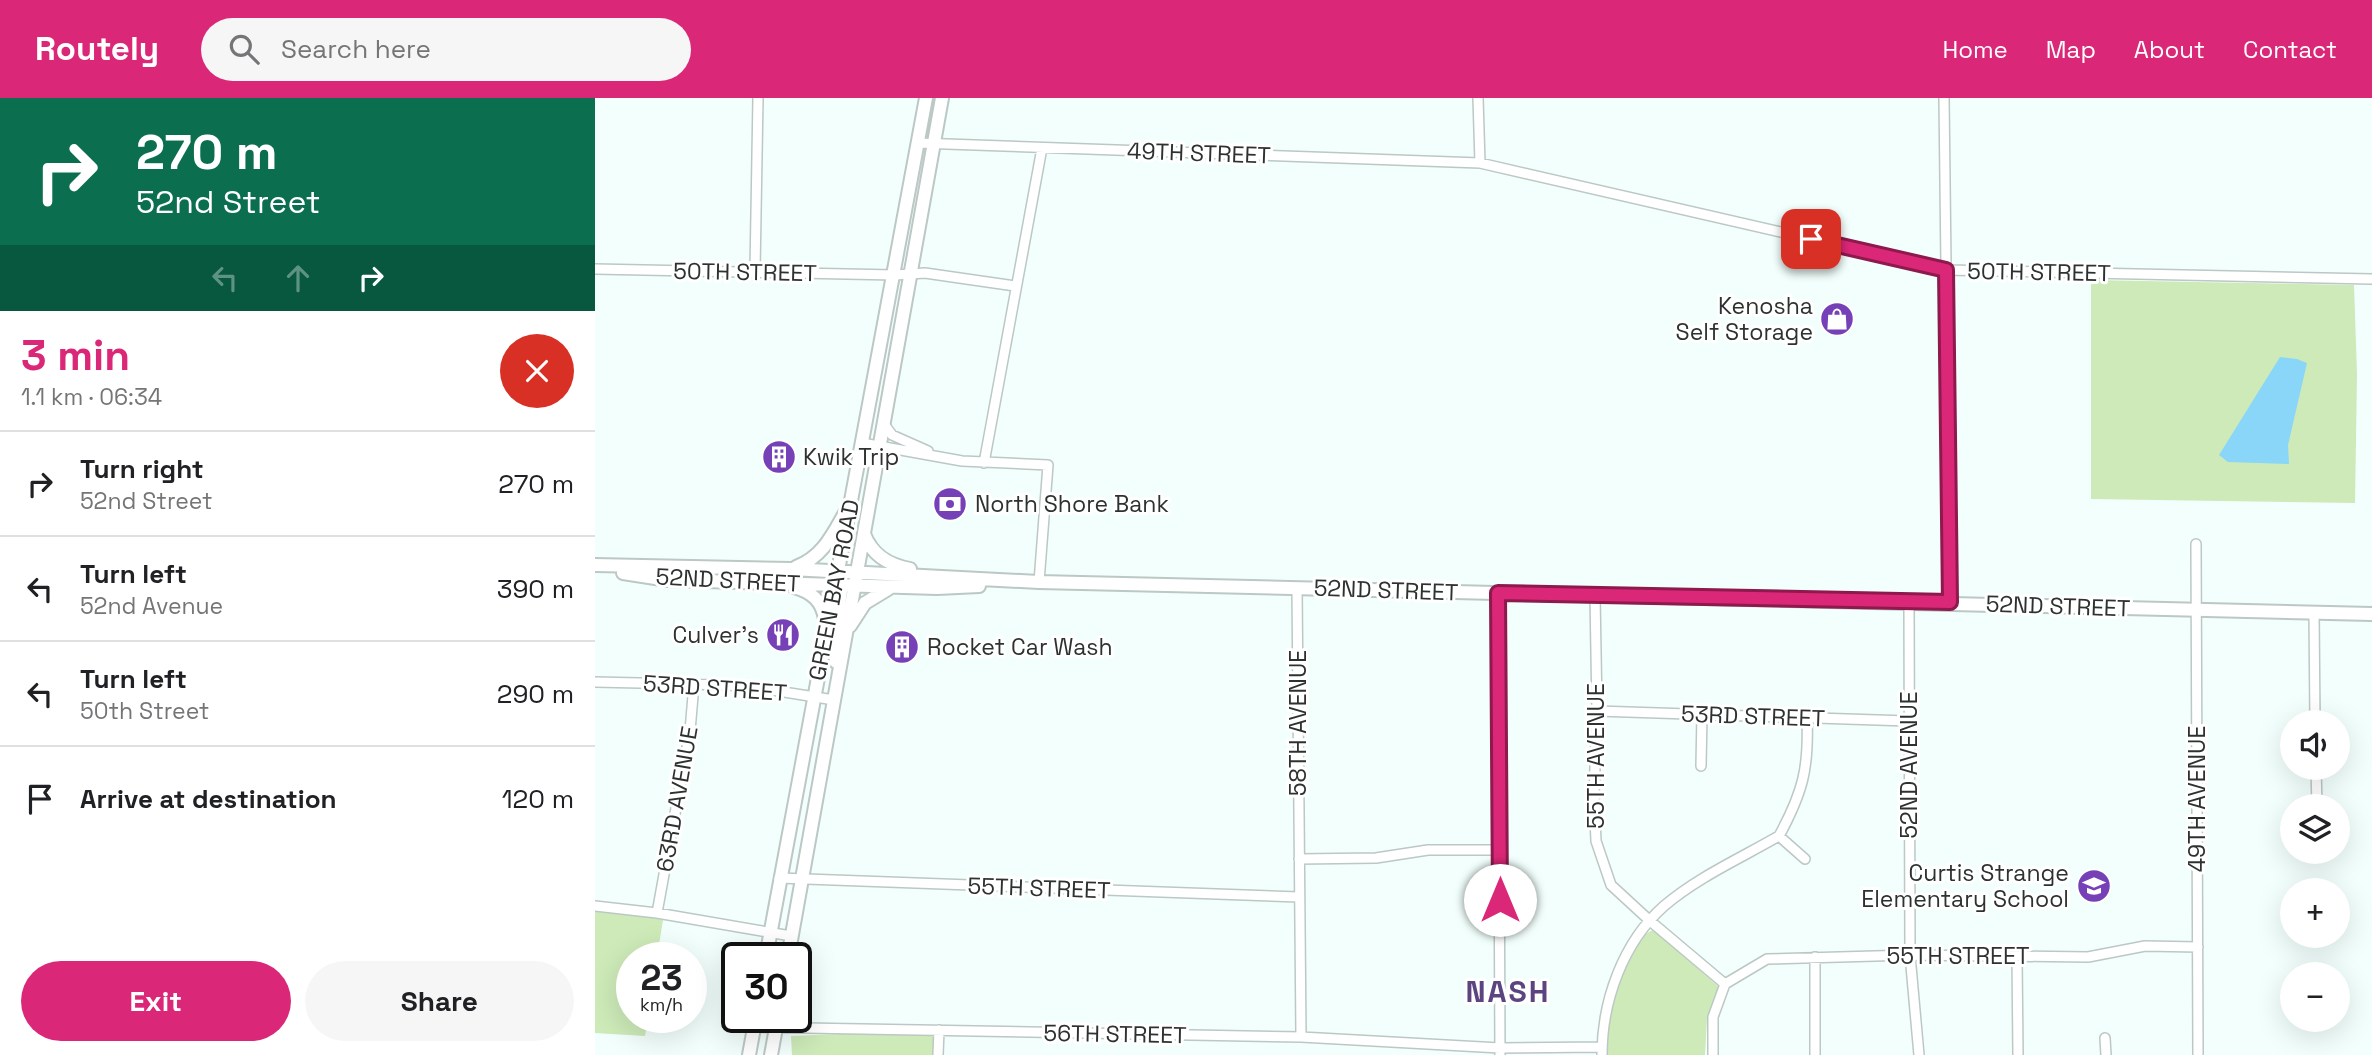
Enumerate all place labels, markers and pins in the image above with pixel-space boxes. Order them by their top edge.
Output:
pin [1781,209,1841,269]
place label: Kenosha Self Storage [1676,291,1813,347]
shop icon: Kenosha Self Storage [1818,300,1856,338]
building icon: Kwik Trip [760,438,798,476]
place label: Kwik Trip [803,442,899,472]
bank icon: North Shore Bank [931,485,969,523]
place label: North Shore Bank [975,489,1169,519]
restaurant icon: Culver's [764,616,802,654]
place label: Culver's [672,620,759,650]
building icon: Rocket Car Wash [883,628,921,666]
place label: Rocket Car Wash [927,632,1113,662]
place label: Curtis Strange Elementary School [1861,858,2069,914]
school or university icon: Curtis Strange Elementary School [2075,867,2113,905]

